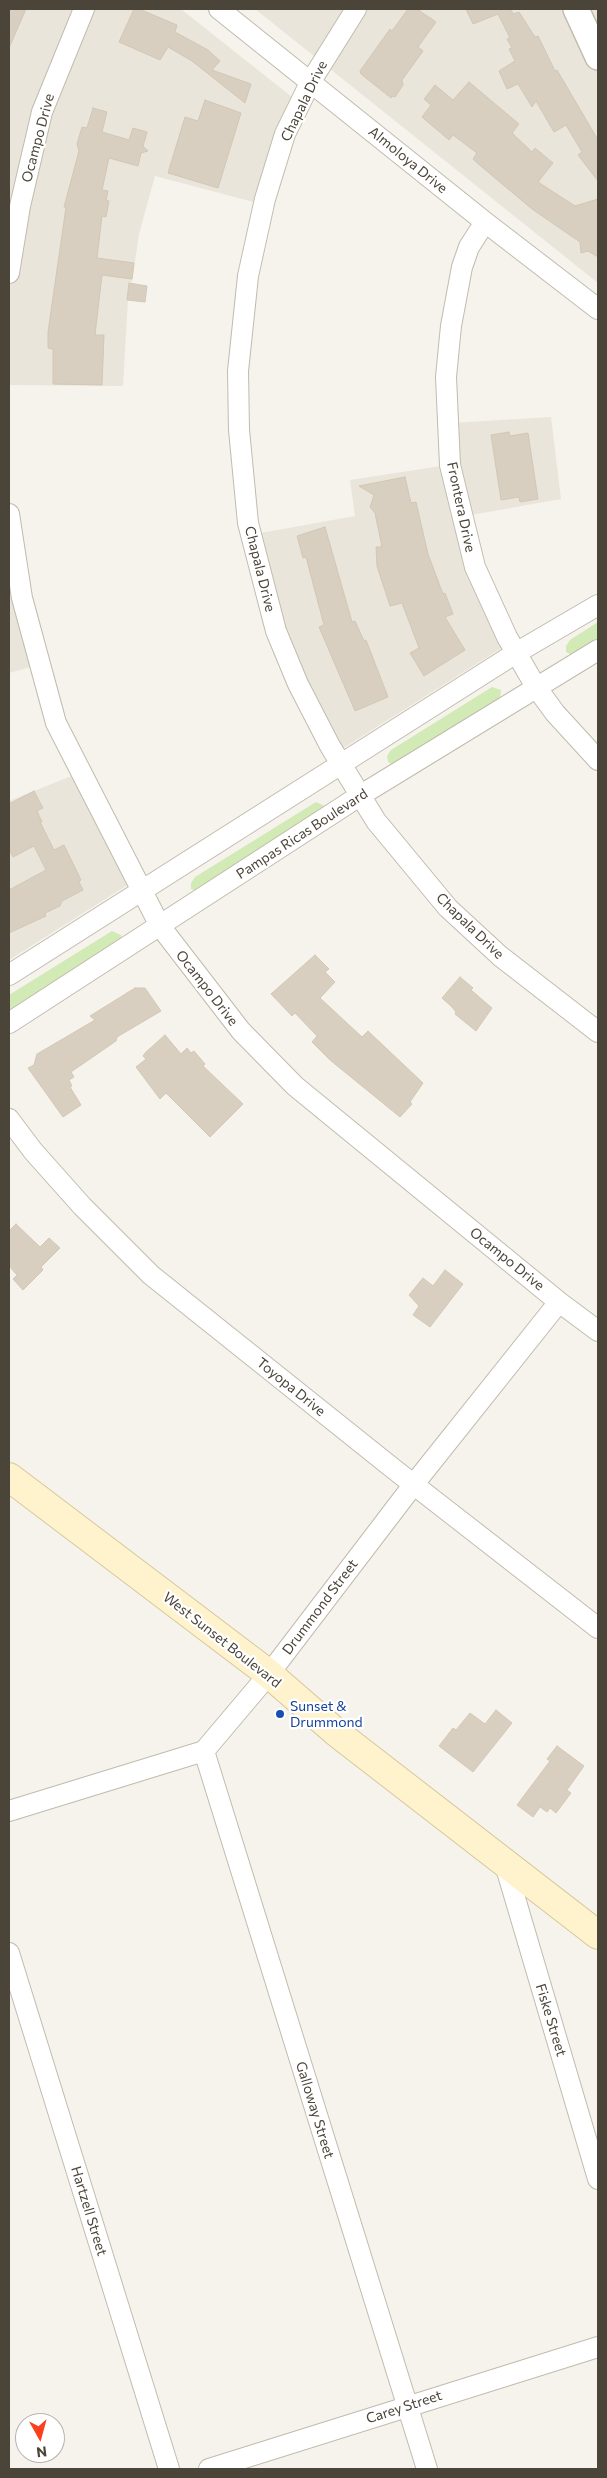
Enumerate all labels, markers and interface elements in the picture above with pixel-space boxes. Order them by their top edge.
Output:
street label: Chapala Drive [277,58,331,144]
street label: Ocampo Drive [18,92,58,184]
street label: Almoloya Drive [365,123,451,197]
street label: Frontera Drive [443,460,479,554]
street label: Chapala Drive [241,524,279,614]
street label: Pampas Ricas Boulevard [233,785,371,883]
street label: Chapala Drive [433,889,507,963]
street label: Ocampo Drive [172,947,242,1029]
street label: Ocampo Drive [466,1224,548,1294]
street label: Toyopa Drive [253,1354,329,1420]
street label: Drummond Street [279,1556,361,1658]
street label: West Sunset Boulevard [160,1589,284,1691]
place label: Sunset & Drummond [290,1698,363,1730]
marker: Sunset & Drummond [274,1708,286,1720]
street label: Fiske Street [532,1982,570,2058]
street label: Galloway Street [292,2059,338,2161]
street label: Hartzell Street [67,2164,111,2258]
street label: Carey Street [364,2387,444,2427]
north arrow [15,2413,65,2463]
text: N [36,2443,48,2461]

